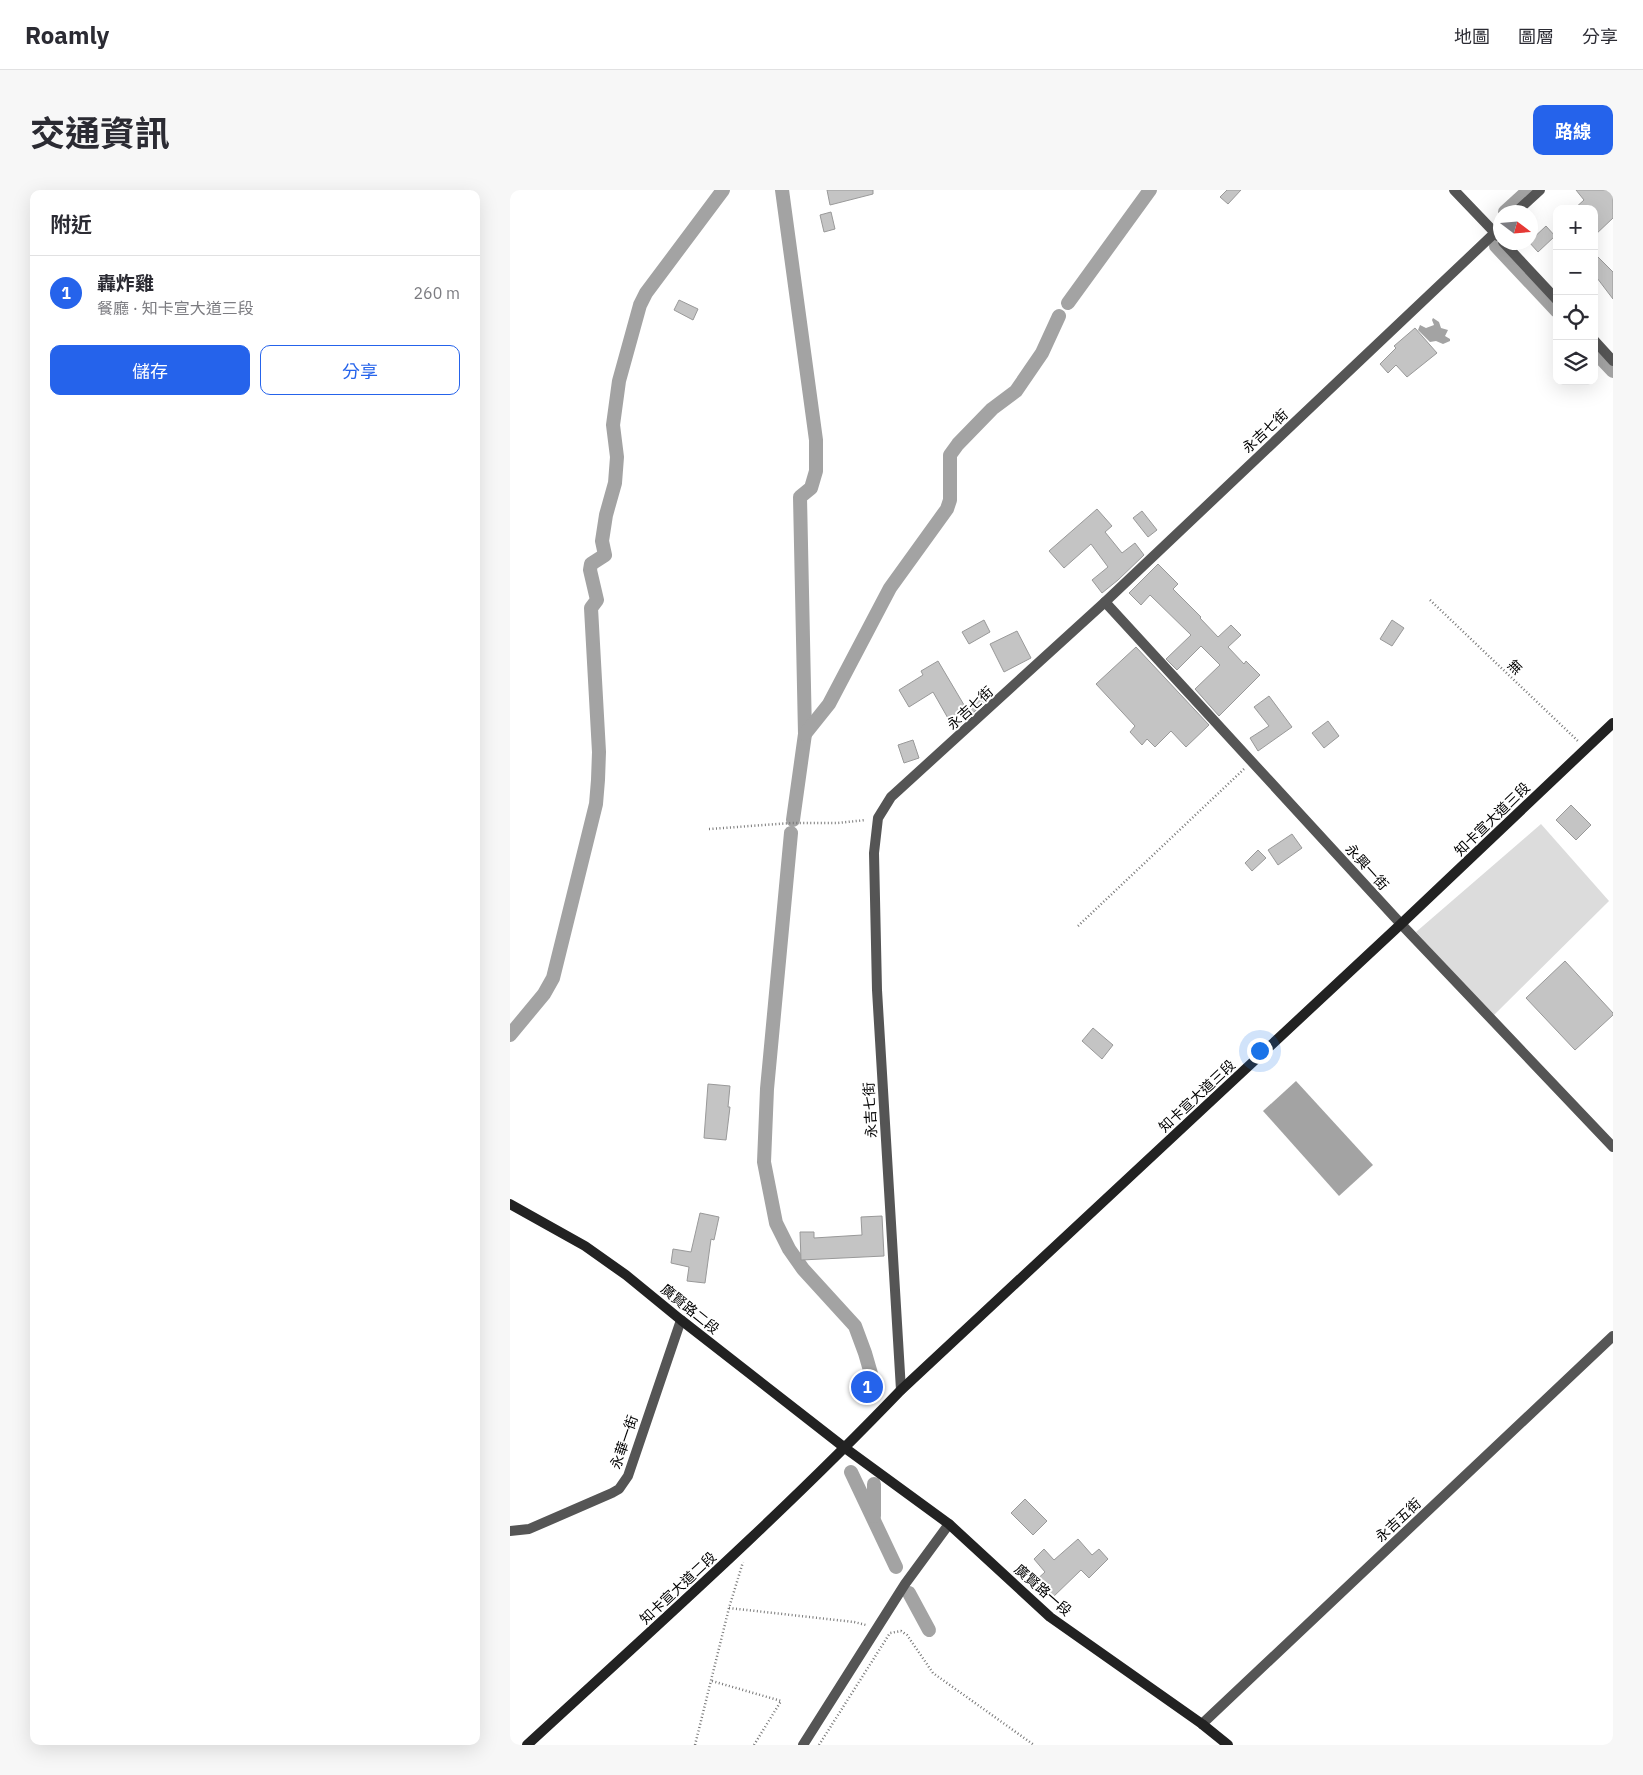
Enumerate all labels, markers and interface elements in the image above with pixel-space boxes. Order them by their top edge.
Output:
text: Roamly [25,19,109,51]
text: 地圖 [1454,25,1490,48]
text: 圖層 [1518,25,1554,48]
text: 分享 [1582,25,1618,48]
button: 路線 [1533,105,1613,155]
text: 交通資訊 [30,110,170,156]
north arrow [1493,205,1538,250]
map controls [1553,205,1598,385]
button: + [1553,205,1598,250]
text: 附近 [50,210,92,238]
button: − [1553,250,1598,295]
text: 轟炸雞 [97,271,154,295]
text: 1 [61,283,71,303]
text: 260 m [413,283,460,303]
button: locate [1553,295,1598,340]
text: 餐廳 · 知卡宣大道三段 [97,298,254,318]
button: layers [1553,340,1598,385]
button: 儲存 [50,345,250,395]
button: 分享 [260,345,460,395]
street label: 永吉七街 [1238,405,1292,457]
street label: 無 [1504,656,1526,678]
street label: 永吉七街 [943,683,997,733]
street label: 知卡宣大道三段 [1451,778,1533,860]
street label: 永興一街 [1342,840,1392,894]
your location [1247,1038,1273,1064]
street label: 知卡宣大道三段 [1155,1056,1239,1136]
street label: 永吉七街 [860,1082,880,1138]
street label: 廣賢路二段 [657,1280,723,1338]
pin: 1 [851,1368,883,1406]
street label: 永華一街 [606,1413,642,1471]
street label: 永吉五街 [1371,1494,1425,1546]
street label: 知卡宣大道二段 [636,1548,720,1628]
street label: 廣賢路一段 [1011,1560,1075,1620]

